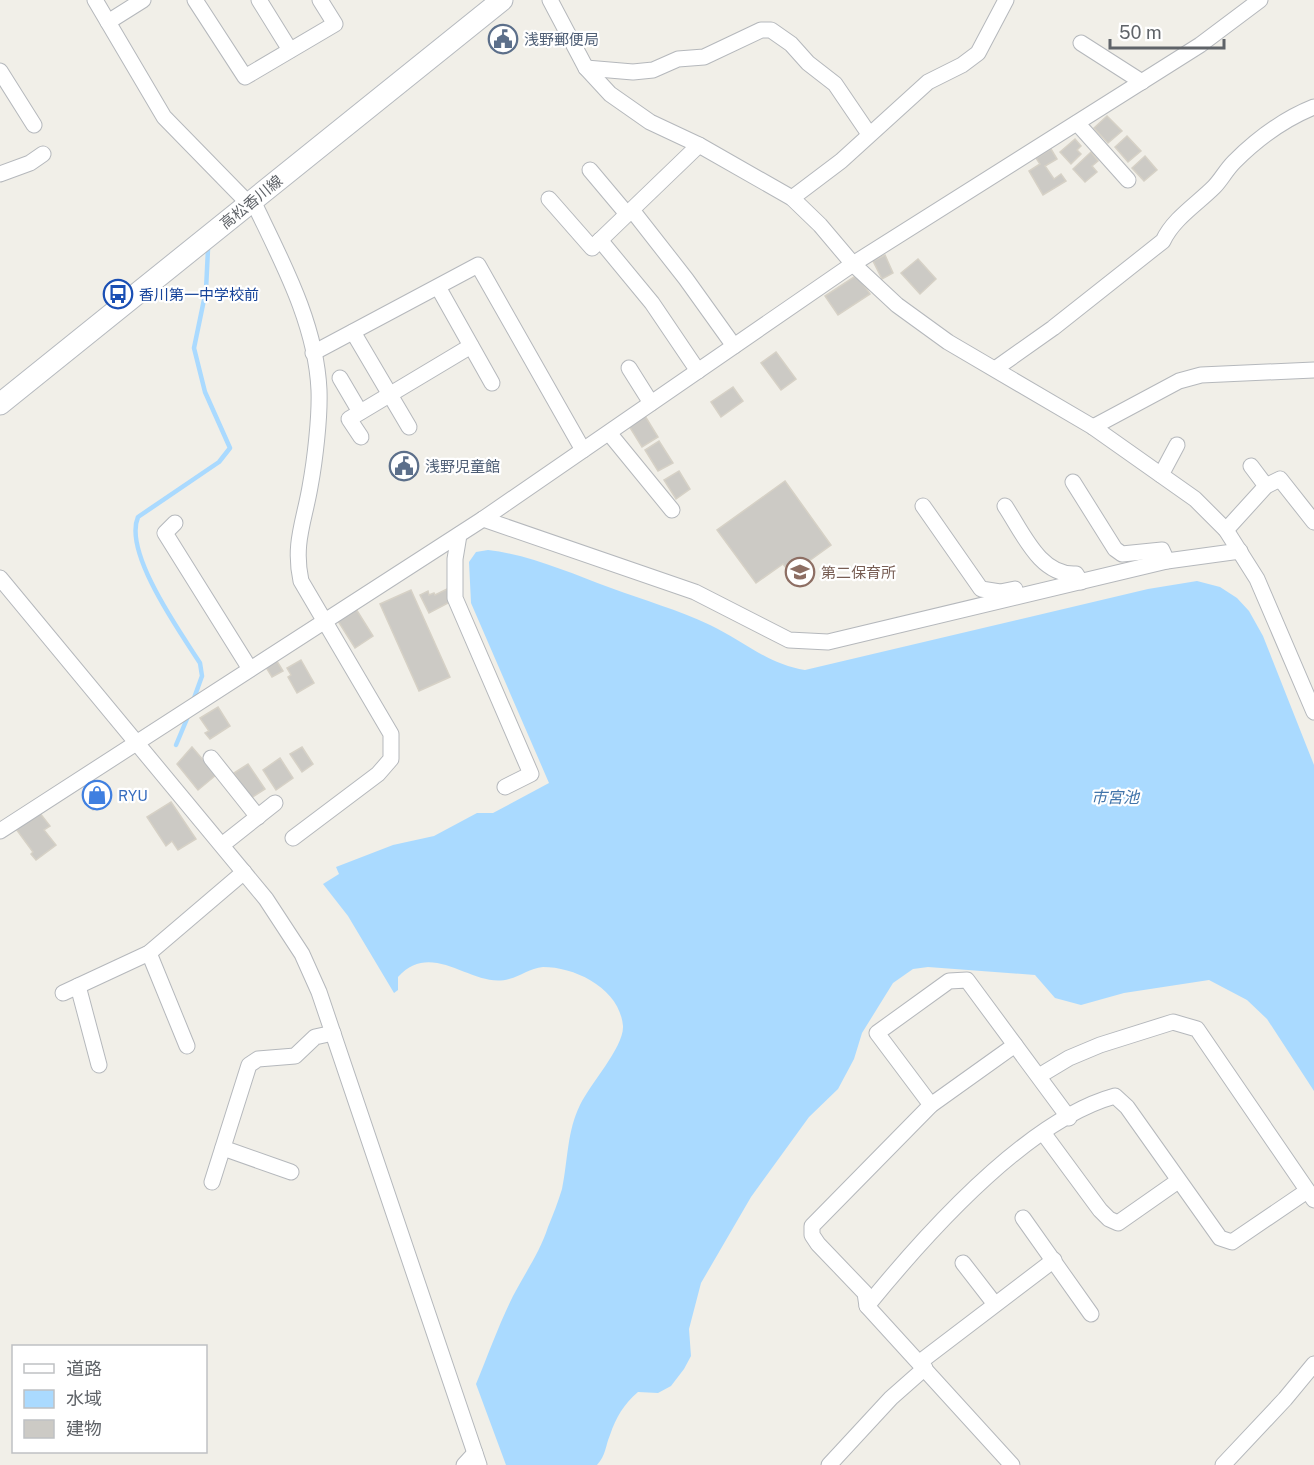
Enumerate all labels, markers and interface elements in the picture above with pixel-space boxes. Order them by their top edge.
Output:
scale bar [1110,12,1224,50]
text: 50 m [1119,22,1162,43]
public building icon: 浅野郵便局 [487,23,519,55]
place label: 浅野郵便局 [524,31,599,48]
street label: 高松香川線 [217,172,285,232]
bus stop icon: 香川第一中学校前 [102,278,134,310]
place label: 香川第一中学校前 [139,286,259,303]
public building icon: 浅野児童館 [388,450,420,482]
place label: 浅野児童館 [425,458,500,475]
school or university icon: 第二保育所 [784,556,816,588]
place label: 第二保育所 [821,564,896,581]
shop icon: RYU [81,779,113,811]
place label: RYU [118,787,148,804]
water label: 市宮池 [1091,788,1141,807]
legend [12,1345,207,1453]
text: 道路 [66,1358,102,1379]
text: 水域 [66,1388,102,1409]
text: 建物 [66,1418,102,1439]

